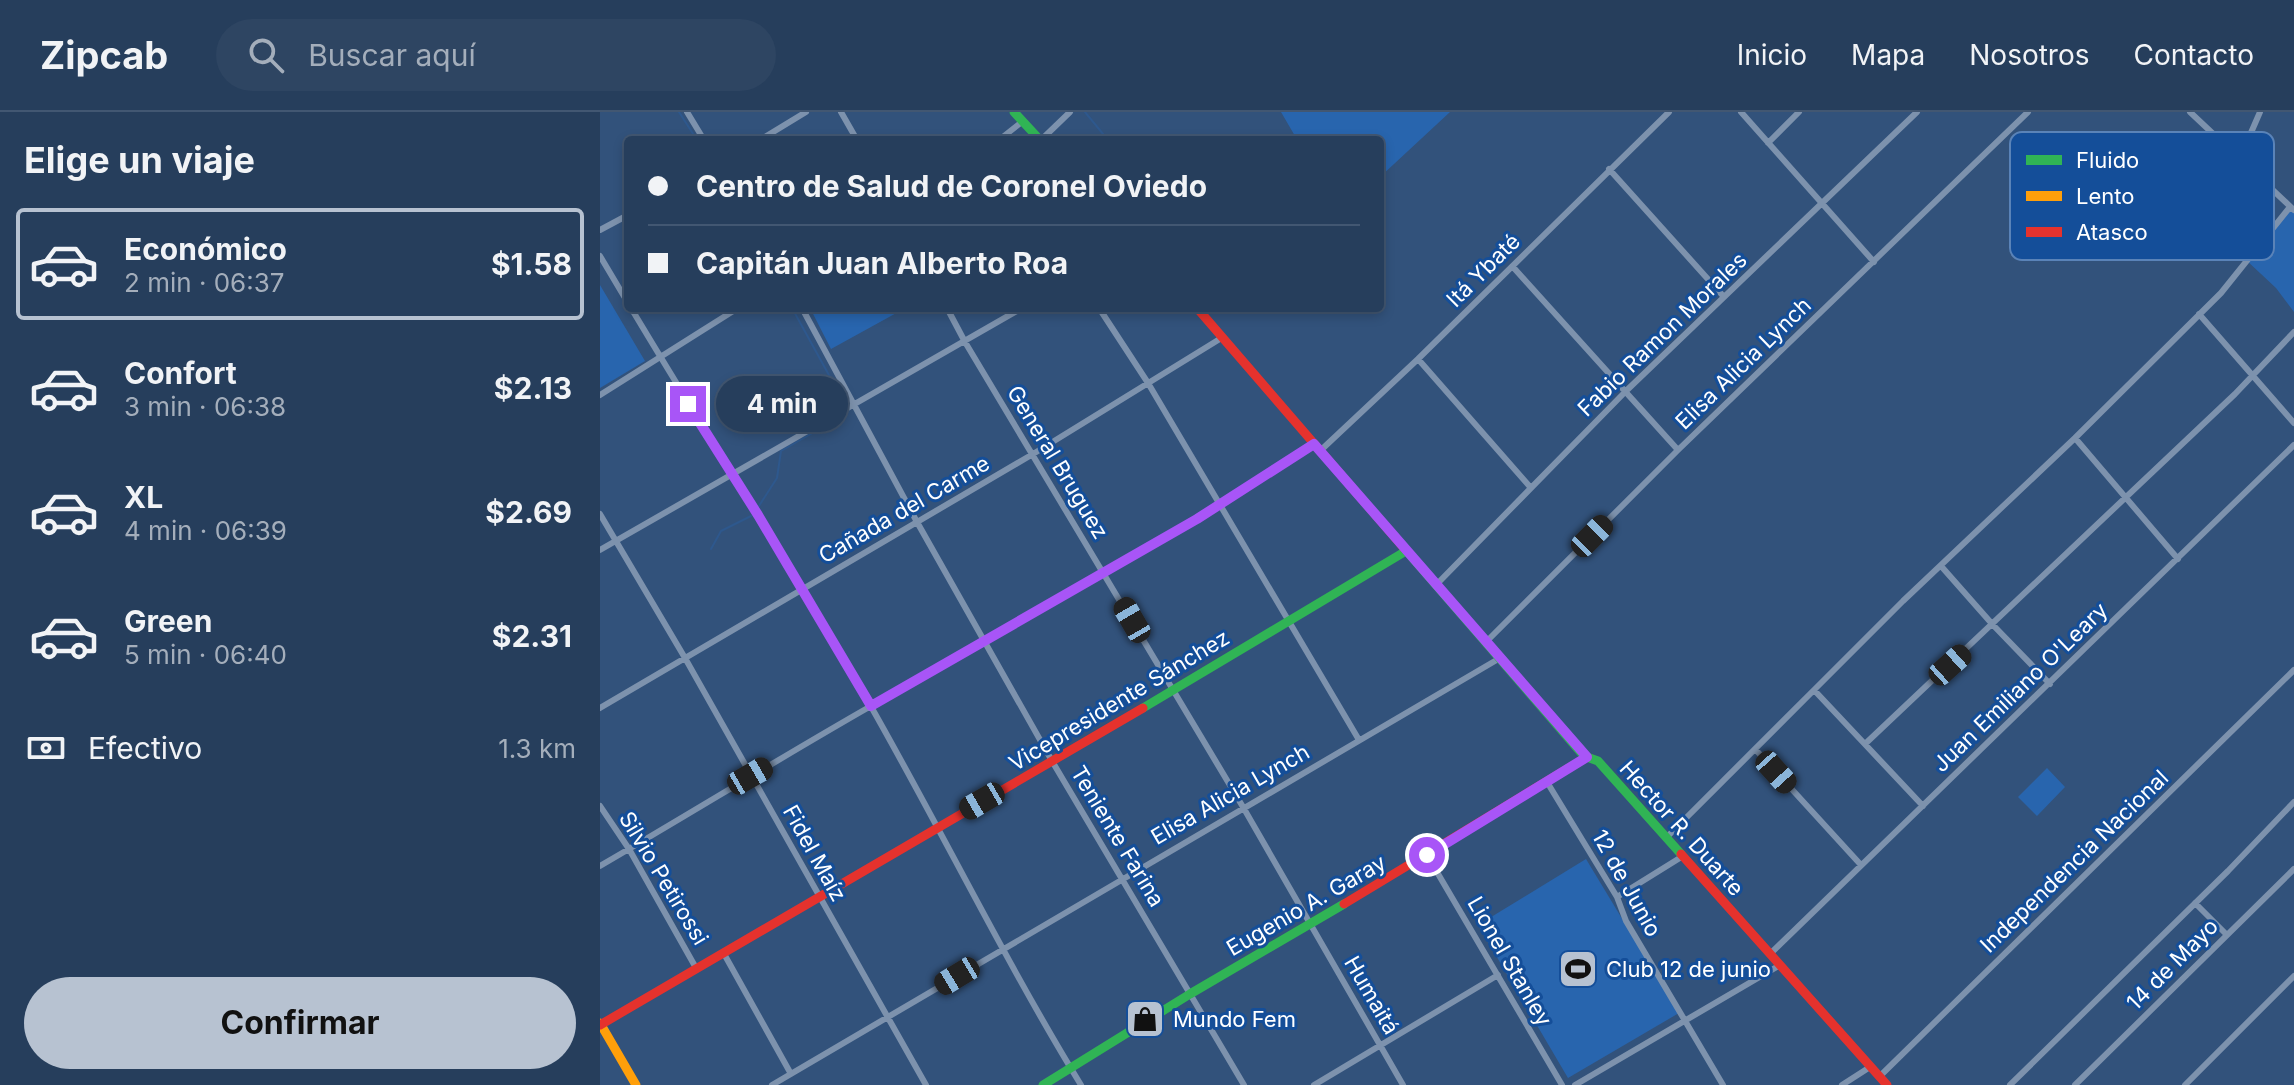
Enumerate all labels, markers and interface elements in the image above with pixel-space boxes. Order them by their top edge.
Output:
search box [216,19,776,91]
text: Zipcab [40,32,168,78]
icon: search [244,33,288,77]
text: Buscar aquí [308,37,476,73]
text: Inicio [1737,38,1807,72]
text: Mapa [1851,38,1925,72]
text: Nosotros [1969,38,2090,72]
text: Contacto [2134,38,2254,72]
legend [2010,132,2274,260]
text: Elige un viaje [24,138,255,182]
text: Fluido [2076,147,2139,173]
text: Centro de Salud de Coronel Oviedo [696,168,1207,204]
text: Lento [2076,183,2134,209]
text: Atasco [2076,219,2148,245]
icon: car [28,228,100,300]
street label: Itá Ybaté [1441,228,1525,312]
text: Económico [124,231,287,267]
text: Capitán Juan Alberto Roa [696,245,1068,281]
text: $1.58 [491,246,572,282]
street label: Fabio Ramon Morales [1572,247,1752,421]
text: 2 min · 06:37 [124,267,285,298]
street label: Elisa Alicia Lynch [1670,292,1816,434]
icon: car [28,352,100,424]
text: Confort [124,355,237,391]
text: $2.13 [494,370,572,406]
callout: 4 min [716,376,848,432]
street label: General Bruguez [1002,381,1114,543]
route end [670,386,706,422]
text: 4 min [747,388,817,419]
text: 3 min · 06:38 [124,391,286,422]
street label: Cañada del Carme [814,450,994,568]
icon: car [28,476,100,548]
text: XL [124,479,163,515]
text: $2.69 [485,494,572,530]
car [1567,511,1617,561]
text: 4 min · 06:39 [124,515,287,546]
car [1110,593,1154,647]
street label: Juan Emiliano O'Leary [1927,597,2113,777]
icon: car [28,600,100,672]
text: Green [124,603,212,639]
text: $2.31 [492,618,572,654]
street label: Vicepresidente Sánchez [1004,624,1234,776]
text: 5 min · 06:40 [124,639,287,670]
car [1924,640,1976,690]
icon: cash [24,726,68,770]
text: Efectivo [88,730,202,766]
text: 1.3 km [498,733,576,764]
street label: Elisa Alicia Lynch [1146,738,1314,850]
car [1751,746,1801,798]
car [723,754,777,798]
street label: Hector R. Duarte [1615,755,1749,901]
street label: Teniente Farina [1066,761,1170,911]
street label: Independencia Nacional [1975,764,2173,958]
car [955,779,1009,823]
street label: Fidel Maíz [778,800,852,906]
street label: Silvio Petirossi [614,807,714,949]
street label: 12 de Junio [1587,825,1667,941]
route start [1409,837,1445,873]
street label: Eugenio A. Garay [1222,849,1390,961]
street label: Lionel Stanley [1462,892,1558,1030]
street label: 14 de Mayo [2121,913,2223,1015]
sports icon: Club 12 de junio [1557,948,1599,990]
street label: Humaitá [1339,951,1405,1039]
car [930,953,984,999]
place label: Club 12 de junio [1606,956,1771,982]
button: Confirmar [24,977,576,1069]
shop icon: Mundo Fem [1124,998,1166,1040]
place label: Mundo Fem [1173,1006,1296,1032]

